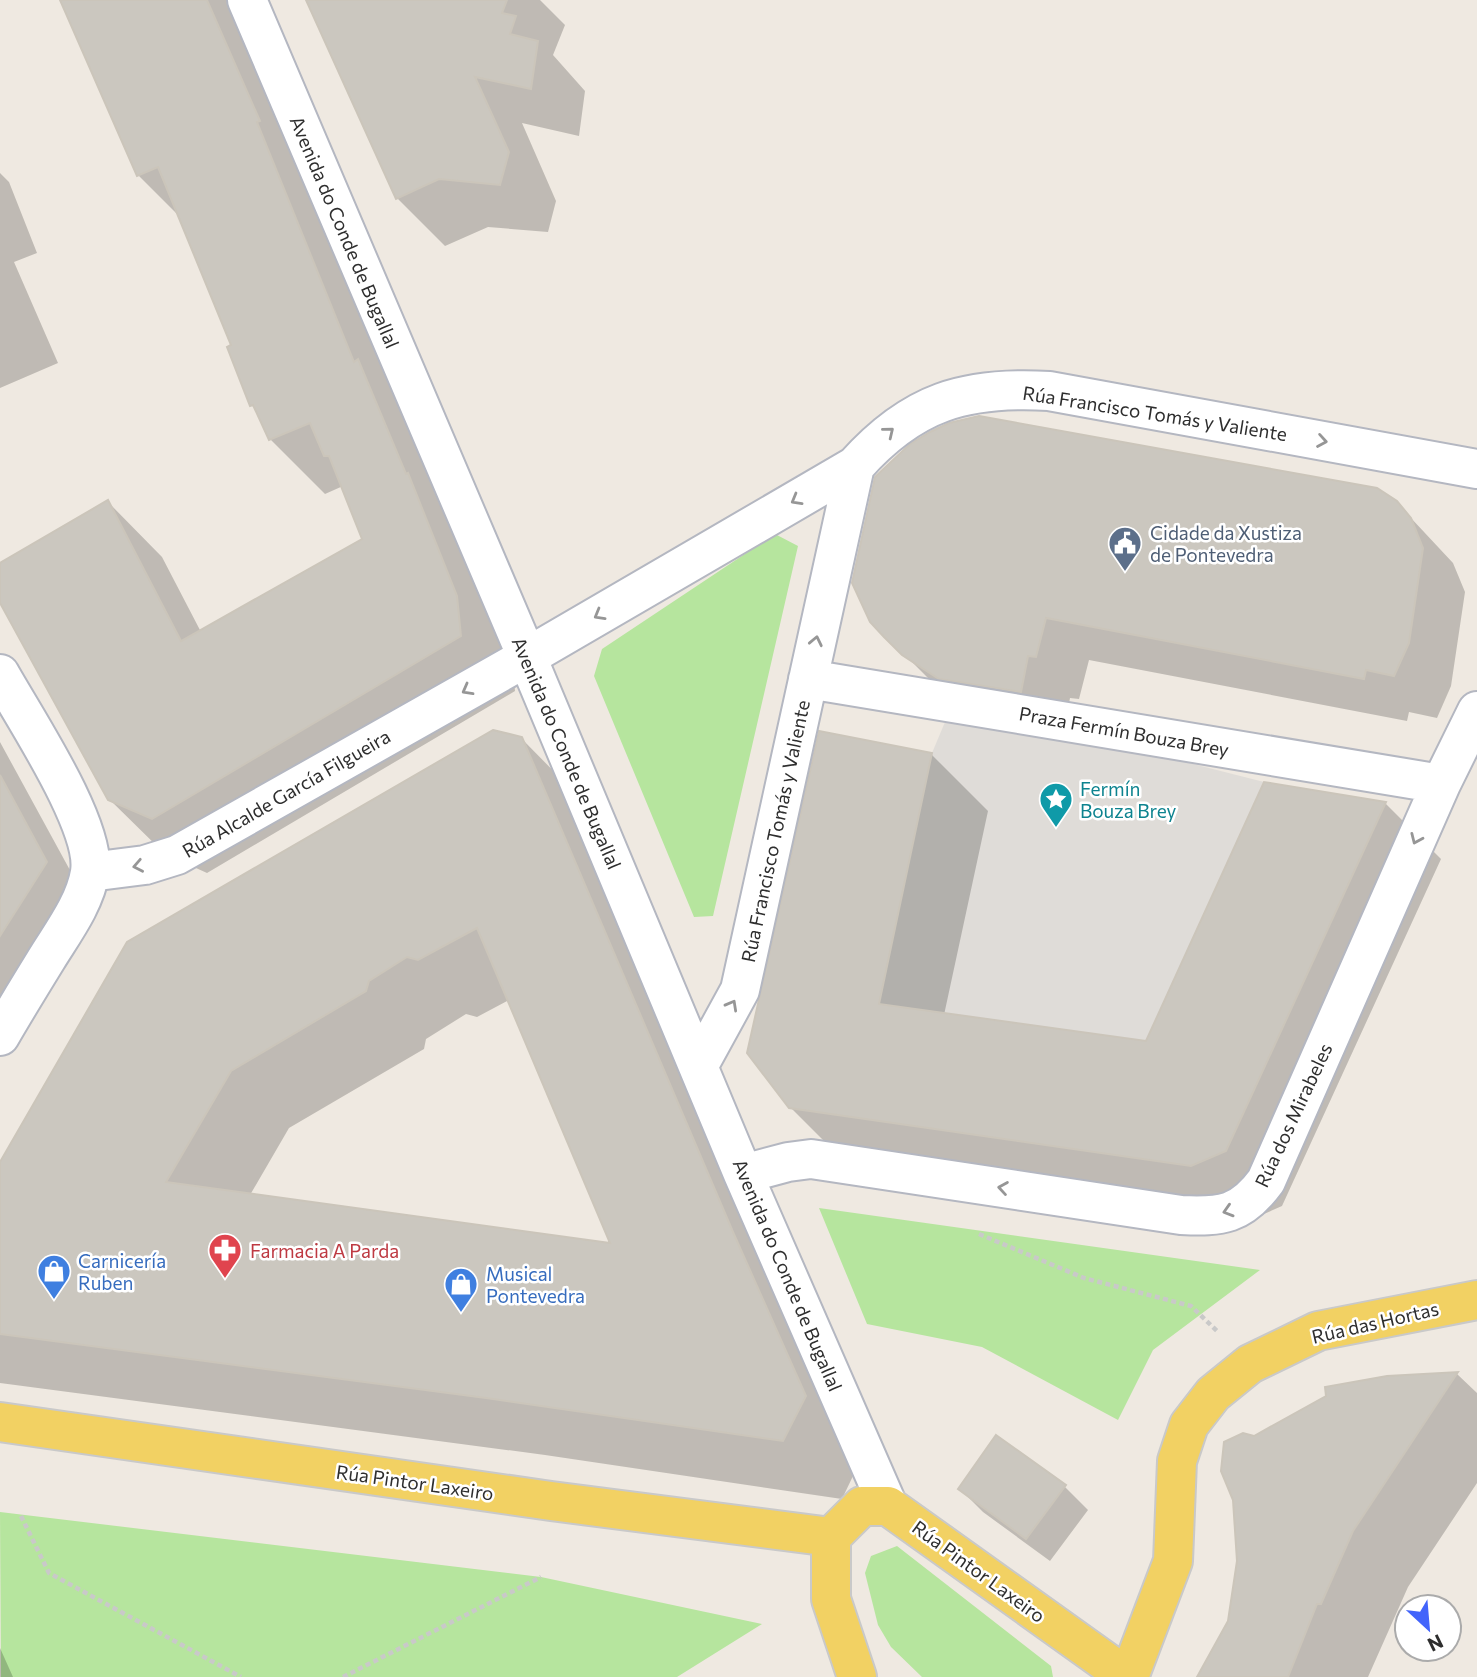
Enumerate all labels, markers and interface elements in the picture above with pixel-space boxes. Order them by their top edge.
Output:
street label: Avenida do Conde de Bugallal [286,112,404,352]
street label: Rúa Francisco Tomás y Valiente [1021,381,1289,445]
one-way arrow [881,428,894,441]
one-way arrow [1316,433,1328,448]
one-way arrow [790,492,803,505]
place label: Cidade da Xustiza de Pontevedra [1150,521,1302,566]
public building icon: Cidade da Xustiza de Pontevedra [1106,524,1144,573]
one-way arrow [594,607,607,620]
street label: Avenida do Conde de Bugallal [508,633,626,873]
one-way arrow [808,635,822,647]
one-way arrow [462,682,475,695]
street label: Rúa Francisco Tomás y Valiente [736,698,814,964]
street label: Praza Fermín Bouza Brey [1017,701,1231,761]
street label: Rúa Alcalde García Filgueira [178,724,394,862]
place label: Fermín Bouza Brey [1080,777,1177,822]
place icon: Fermín Bouza Brey [1037,780,1075,829]
one-way arrow [1410,832,1424,845]
one-way arrow [132,857,144,872]
one-way arrow [724,1000,737,1012]
street label: Rúa dos Mirabeles [1250,1039,1336,1191]
street label: Avenida do Conde de Bugallal [729,1155,847,1395]
one-way arrow [997,1181,1009,1196]
one-way arrow [1222,1203,1234,1217]
pharmacy icon: Farmacia A Parda [206,1231,244,1280]
place label: Farmacia A Parda [250,1239,399,1262]
place label: Carnicería Ruben [78,1249,166,1294]
shop icon: Carnicería Ruben [35,1252,73,1301]
place label: Musical Pontevedra [486,1262,585,1307]
shop icon: Musical Pontevedra [442,1265,480,1314]
street label: Rúa das Hortas [1309,1296,1441,1348]
street label: Rúa Pintor Laxeiro [335,1460,495,1504]
street label: Rúa Pintor Laxeiro [908,1515,1050,1627]
north arrow [1393,1593,1463,1663]
text: N [1424,1630,1447,1657]

